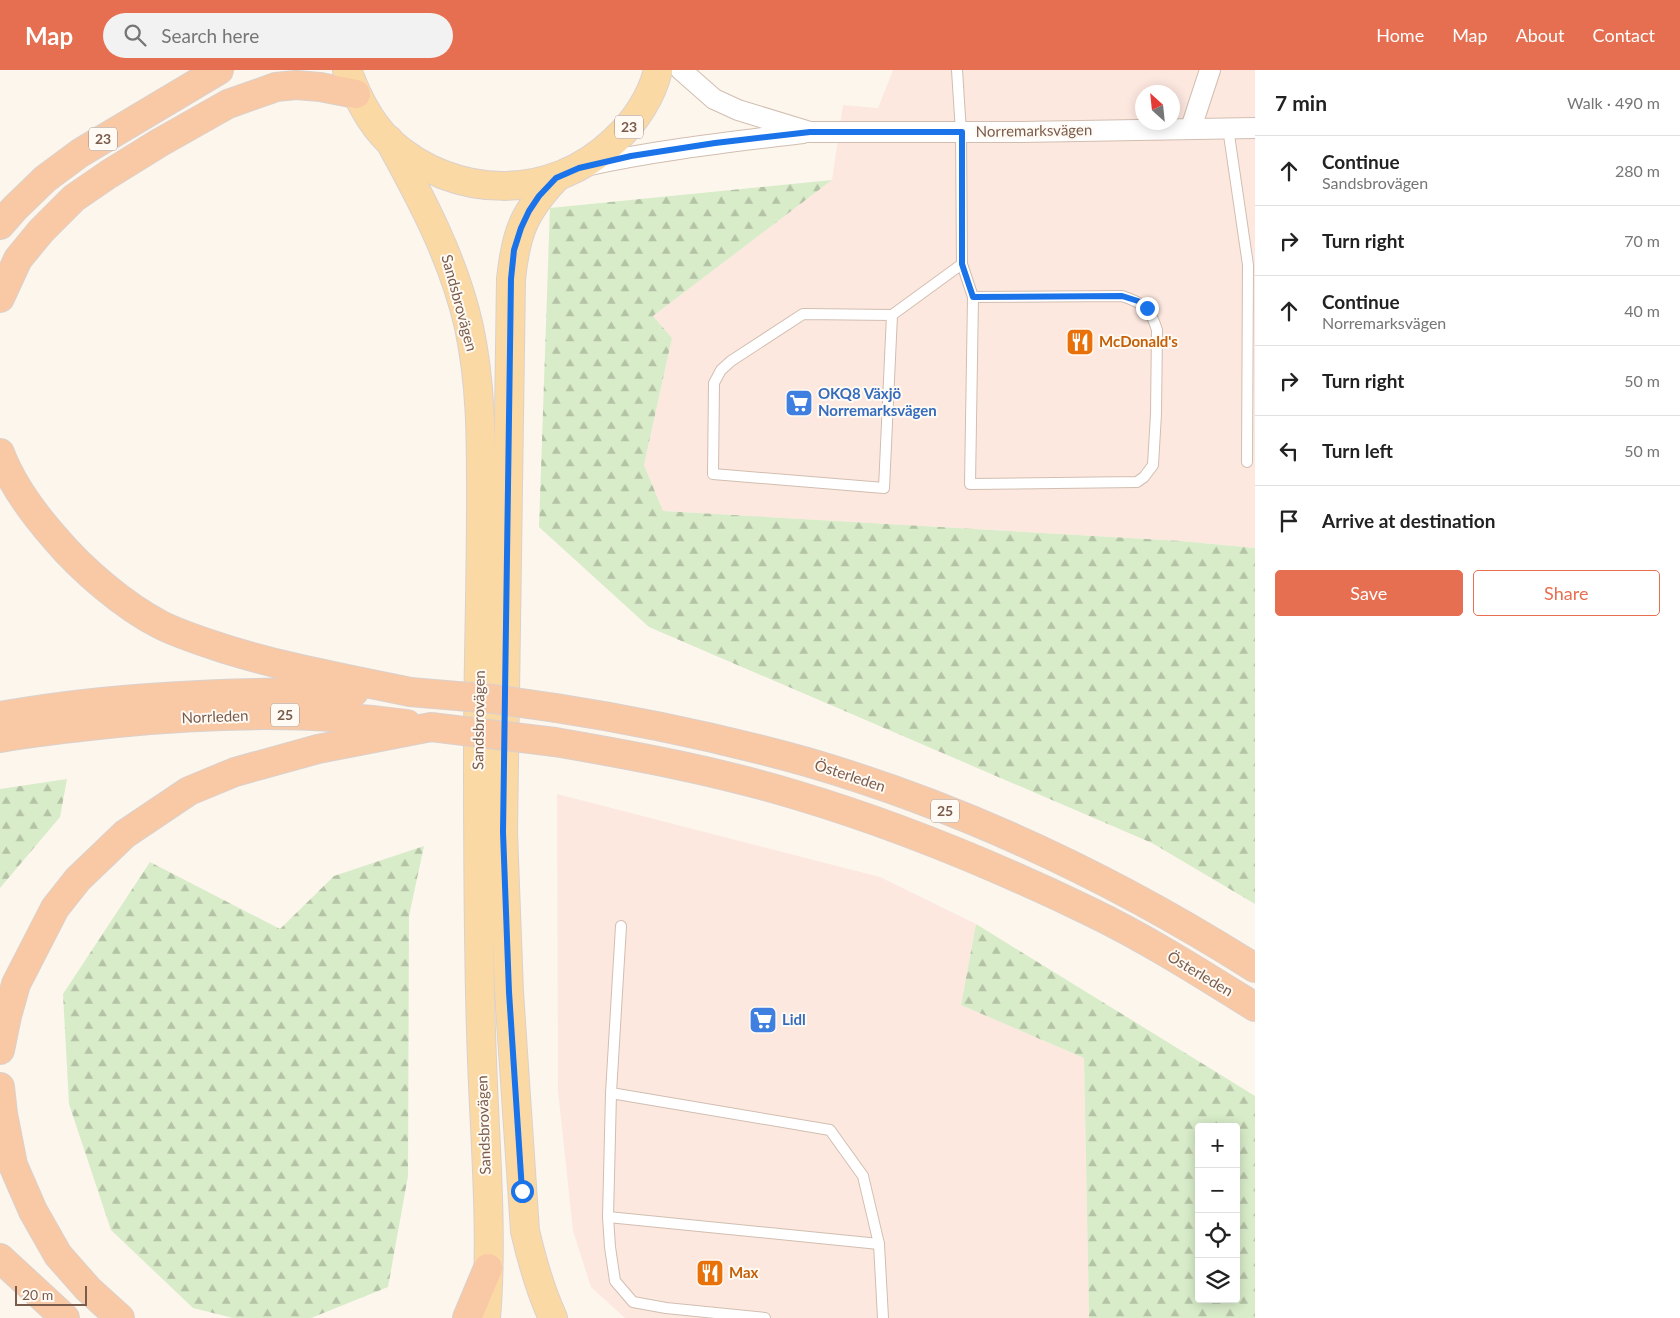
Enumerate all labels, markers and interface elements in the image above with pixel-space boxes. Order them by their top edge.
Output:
search box [103,13,453,58]
text: Map [25,21,73,50]
icon: search [121,21,149,49]
text: Search here [161,24,259,47]
text: Home [1376,24,1424,46]
text: Map [1452,24,1488,46]
text: About [1516,24,1565,46]
text: Contact [1593,24,1655,46]
north arrow [1135,85,1180,130]
text: 7 min [1275,90,1327,115]
text: Walk · 490 m [1567,93,1660,112]
road number: 23 [615,116,643,138]
street label: Norremarksvägen [976,120,1092,140]
road number: 23 [89,128,117,150]
text: Continue [1322,150,1400,173]
icon: ahead [1275,157,1303,185]
text: 280 m [1615,161,1660,180]
text: Sandsbrovägen [1322,173,1428,192]
icon: right [1275,227,1303,255]
text: Turn right [1322,229,1404,252]
text: 70 m [1624,231,1660,250]
street label: Sandsbrovägen [438,252,482,353]
text: Continue [1322,290,1400,313]
route end [1136,297,1159,320]
icon: ahead [1275,297,1303,325]
text: 40 m [1624,301,1660,320]
text: Norremarksvägen [1322,313,1446,332]
restaurant icon: McDonald's [1065,327,1095,357]
place label: McDonald's [1099,332,1178,350]
icon: right [1275,367,1303,395]
text: Turn right [1322,369,1404,392]
text: 50 m [1624,371,1660,390]
place label: OKQ8 Växjö Norremarksvägen [818,384,937,419]
supermarket icon: OKQ8 Växjö Norremarksvägen [784,388,814,418]
icon: left [1275,437,1303,465]
text: Turn left [1322,439,1393,462]
text: 50 m [1624,441,1660,460]
icon: arrive [1275,507,1303,535]
text: Arrive at destination [1322,509,1495,532]
button: Save [1275,570,1463,616]
button: Share [1473,570,1660,616]
street label: Sandsbrovägen [468,670,488,770]
road number: 25 [271,704,299,726]
street label: Norrleden [181,706,249,726]
street label: Österleden [813,755,888,795]
road number: 25 [931,799,959,822]
street label: Österleden [1164,947,1237,1000]
supermarket icon: Lidl [748,1005,778,1035]
place label: Lidl [782,1010,806,1028]
street label: Sandsbrovägen [472,1075,494,1175]
map controls [1195,1123,1240,1303]
button: + [1195,1123,1240,1168]
button: − [1195,1168,1240,1213]
route start [511,1180,534,1203]
button: locate [1195,1213,1240,1258]
restaurant icon: Max [695,1258,725,1288]
button: layers [1195,1258,1240,1303]
place label: Max [729,1263,759,1281]
scale bar [15,1283,88,1306]
text: 20 m [22,1286,53,1303]

